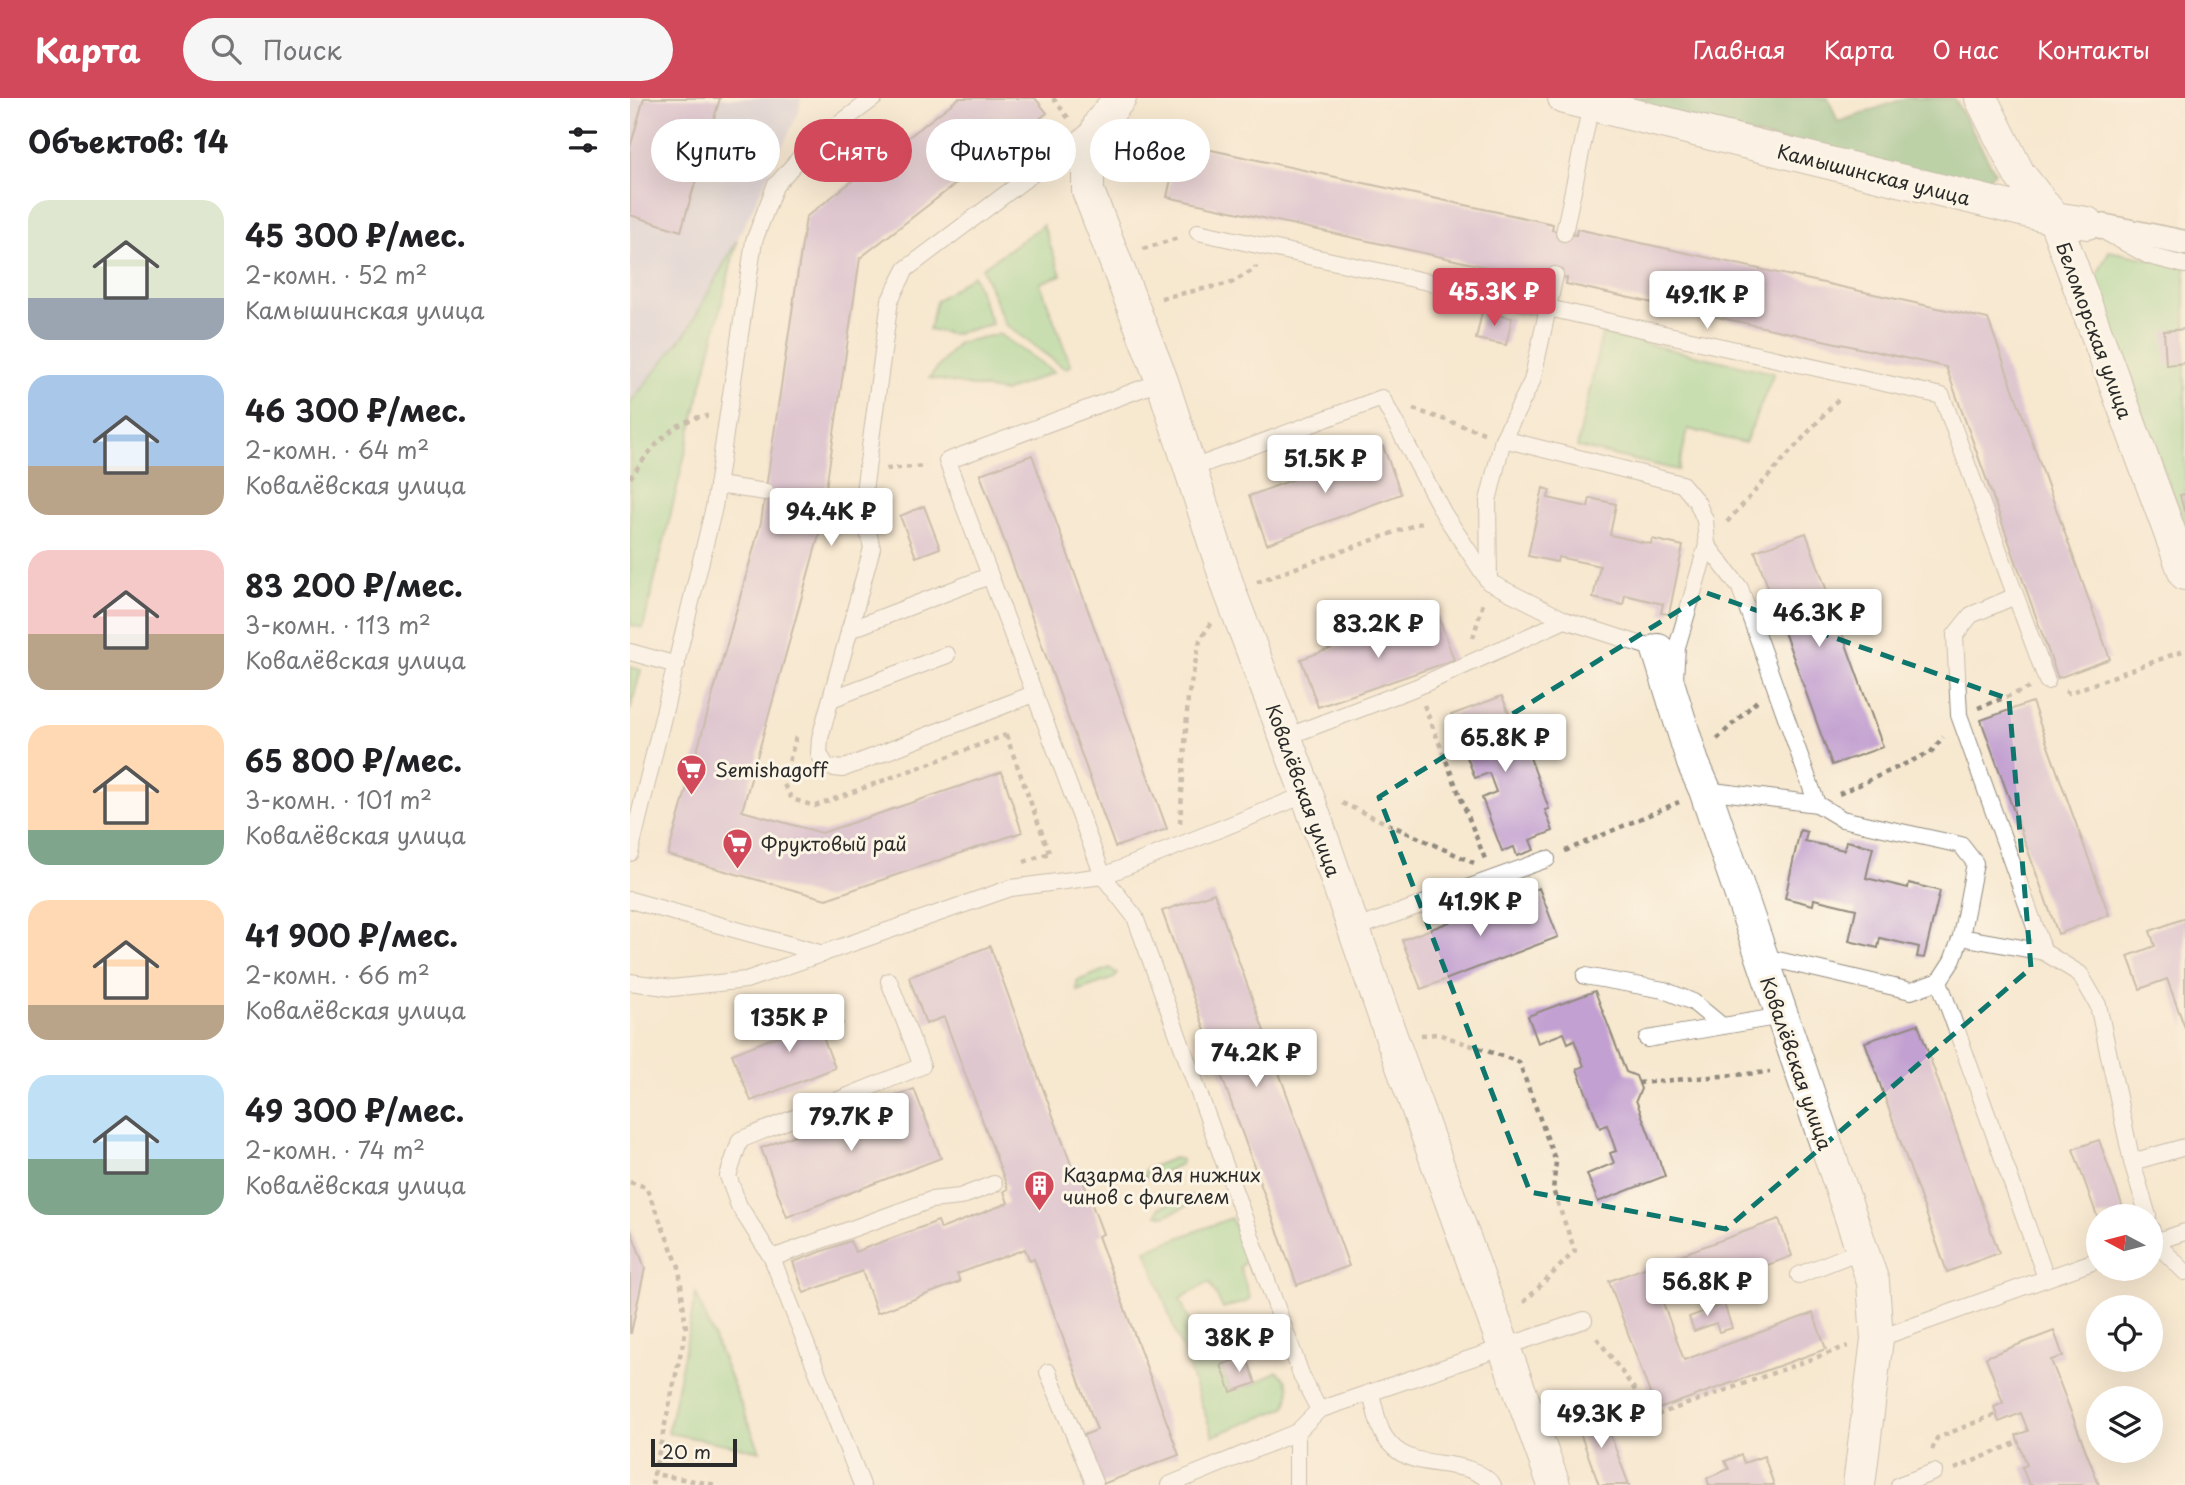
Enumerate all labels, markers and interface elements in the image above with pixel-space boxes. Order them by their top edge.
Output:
search box [183,18,673,81]
text: Карта [35,24,141,74]
icon: search [207,30,245,68]
text: Поиск [263,30,342,69]
text: Главная [1693,31,1786,67]
text: Карта [1824,31,1894,67]
text: О нас [1932,31,1999,67]
text: Контакты [2037,31,2150,67]
text: Объектов: 14 [28,118,228,163]
chip: Купить [651,119,780,182]
chip: Снять [794,119,912,182]
chip: Фильтры [926,119,1076,182]
chip: Новое [1090,119,1210,182]
icon: filters [564,121,602,159]
street label: Камышинская улица [1775,136,1973,212]
text: 45 300 ₽/мес. [245,212,465,257]
icon: home [84,228,168,312]
street label: Беломорская улица [2050,238,2140,422]
text: 2-комн. · 52 m² [245,257,427,292]
pin: 45.3K ₽ [1429,268,1559,328]
pin: 49.1K ₽ [1642,272,1772,331]
text: 45.3K ₽ [1449,273,1539,308]
text: 49.1K ₽ [1665,276,1749,311]
text: Камышинская улица [245,292,485,327]
text: 46 300 ₽/мес. [245,387,466,432]
icon: home [84,403,168,487]
text: 2-комн. · 64 m² [245,432,429,467]
pin: 51.5K ₽ [1260,436,1390,495]
text: 51.5K ₽ [1283,440,1367,475]
text: Ковалёвская улица [245,467,466,502]
pin: 94.4K ₽ [766,489,896,548]
text: 94.4K ₽ [786,493,876,528]
text: 83 200 ₽/мес. [245,562,463,607]
icon: home [84,578,168,662]
pin: 46.3K ₽ [1754,589,1884,649]
text: 46.3K ₽ [1773,594,1865,629]
pin: 83.2K ₽ [1313,601,1443,660]
text: 83.2K ₽ [1333,605,1423,640]
text: 3-комн. · 113 m² [245,607,431,642]
text: Ковалёвская улица [245,642,466,677]
street label: Ковалёвская улица [1260,700,1348,881]
pin: 65.8K ₽ [1440,714,1570,774]
text: 65.8K ₽ [1460,719,1550,754]
text: 65 800 ₽/мес. [245,737,462,782]
supermarket icon: Semishagoff [675,752,709,796]
icon: home [84,753,168,837]
place label: Semishagoff [715,755,829,783]
text: 3-комн. · 101 m² [245,782,432,817]
text: Ковалёвская улица [245,817,466,852]
supermarket icon: Фруктовый рай [721,826,755,870]
place label: Фруктовый рай [761,829,907,857]
pin: 41.9K ₽ [1415,878,1545,938]
text: 41.9K ₽ [1438,883,1522,918]
text: 41 900 ₽/мес. [245,912,458,957]
icon: home [84,928,168,1012]
text: 2-комн. · 66 m² [245,957,430,992]
street label: Ковалёвская улица [1754,972,1840,1154]
text: Ковалёвская улица [245,992,466,1027]
pin: 135K ₽ [732,995,846,1054]
text: 135K ₽ [750,999,828,1034]
pin: 74.2K ₽ [1191,1030,1321,1089]
text: 74.2K ₽ [1211,1034,1301,1069]
text: 49 300 ₽/мес. [245,1087,464,1132]
pin: 79.7K ₽ [786,1094,916,1153]
text: 79.7K ₽ [809,1098,893,1133]
icon: home [84,1103,168,1187]
text: 2-комн. · 74 m² [245,1132,425,1167]
place label: Казарма для нижних чинов с флигелем [1063,1160,1261,1210]
text: Ковалёвская улица [245,1167,466,1202]
building icon: Казарма для нижних чинов с флигелем [1023,1168,1057,1212]
north arrow [2086,1204,2163,1281]
map controls [2086,1204,2163,1463]
pin: 56.8K ₽ [1642,1258,1772,1318]
text: 56.8K ₽ [1662,1263,1752,1298]
button: locate [2086,1295,2163,1372]
pin: 38K ₽ [1190,1314,1288,1374]
text: 38K ₽ [1204,1319,1274,1354]
button: layers [2086,1386,2163,1463]
pin: 49.3K ₽ [1536,1390,1666,1450]
text: 49.3K ₽ [1557,1395,1645,1430]
scale bar [651,1436,737,1468]
text: 20 m [662,1437,711,1465]

